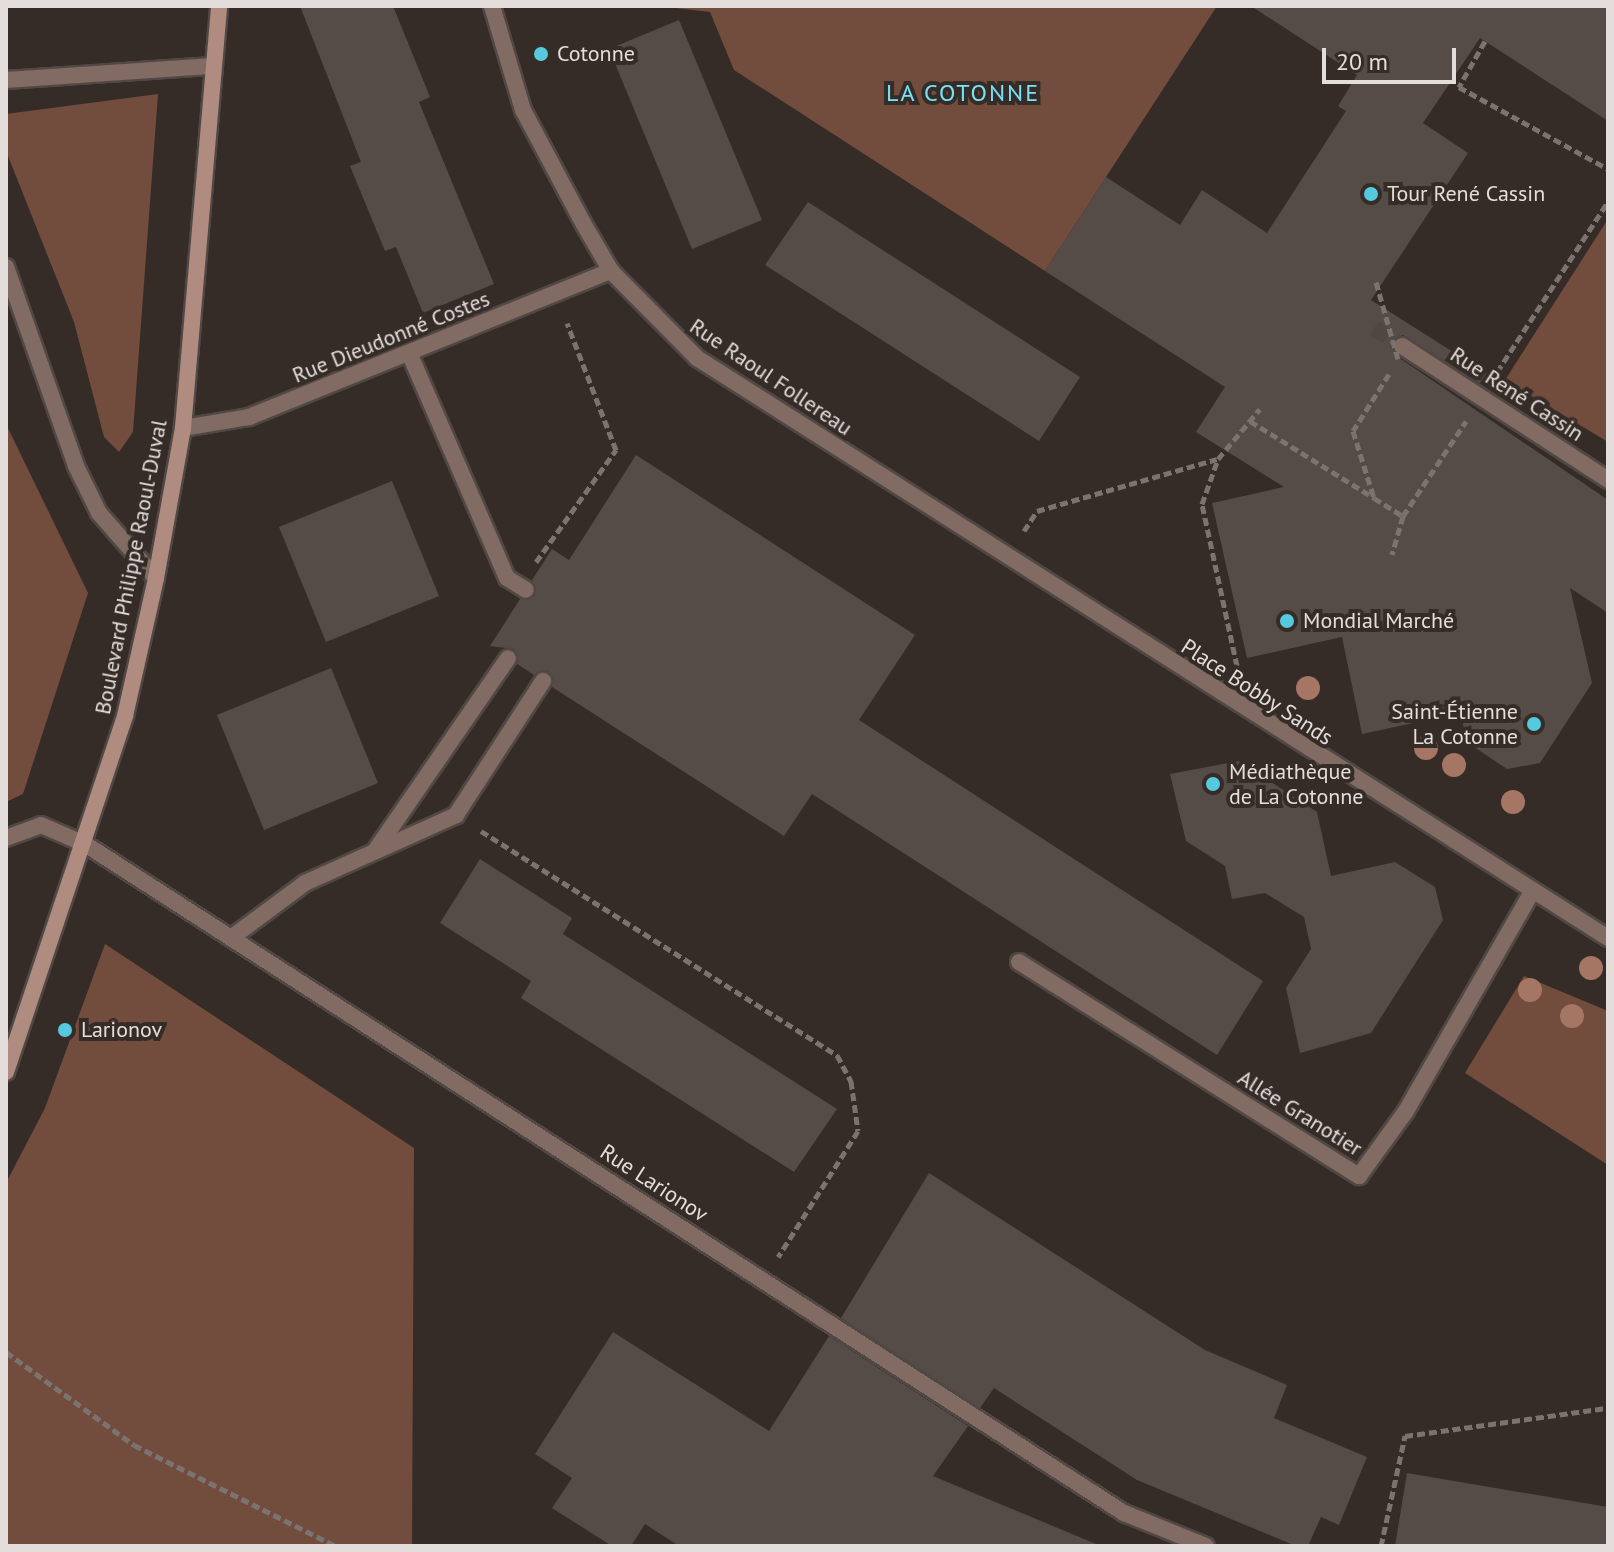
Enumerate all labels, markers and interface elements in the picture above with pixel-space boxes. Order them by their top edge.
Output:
scale bar [1326,32,1460,82]
place label: Cotonne [557,41,635,67]
marker: Cotonne [532,45,550,63]
text: 20 m [1336,46,1388,77]
district label: LA COTONNE [885,79,1041,107]
place label: Tour René Cassin [1387,181,1545,207]
marker: Tour René Cassin [1362,185,1380,203]
street label: Rue Dieudonné Costes [289,285,493,389]
street label: Rue Raoul Follereau [685,313,857,441]
street label: Rue René Cassin [1445,341,1589,447]
street label: Boulevard Philippe Raoul-Duval [89,417,173,717]
place label: Mondial Marché [1303,608,1454,634]
marker: Mondial Marché [1278,612,1296,630]
street label: Place Bobby Sands [1176,633,1338,751]
place label: Saint-Étienne La Cotonne [1391,698,1518,750]
marker: Saint-Étienne La Cotonne [1525,715,1543,733]
place label: Médiathèque de La Cotonne [1229,758,1363,810]
marker: Médiathèque de La Cotonne [1204,775,1222,793]
place label: Larionov [81,1017,162,1043]
marker: Larionov [56,1021,74,1039]
street label: Allée Granotier [1233,1064,1367,1162]
street label: Rue Larionov [595,1138,713,1228]

